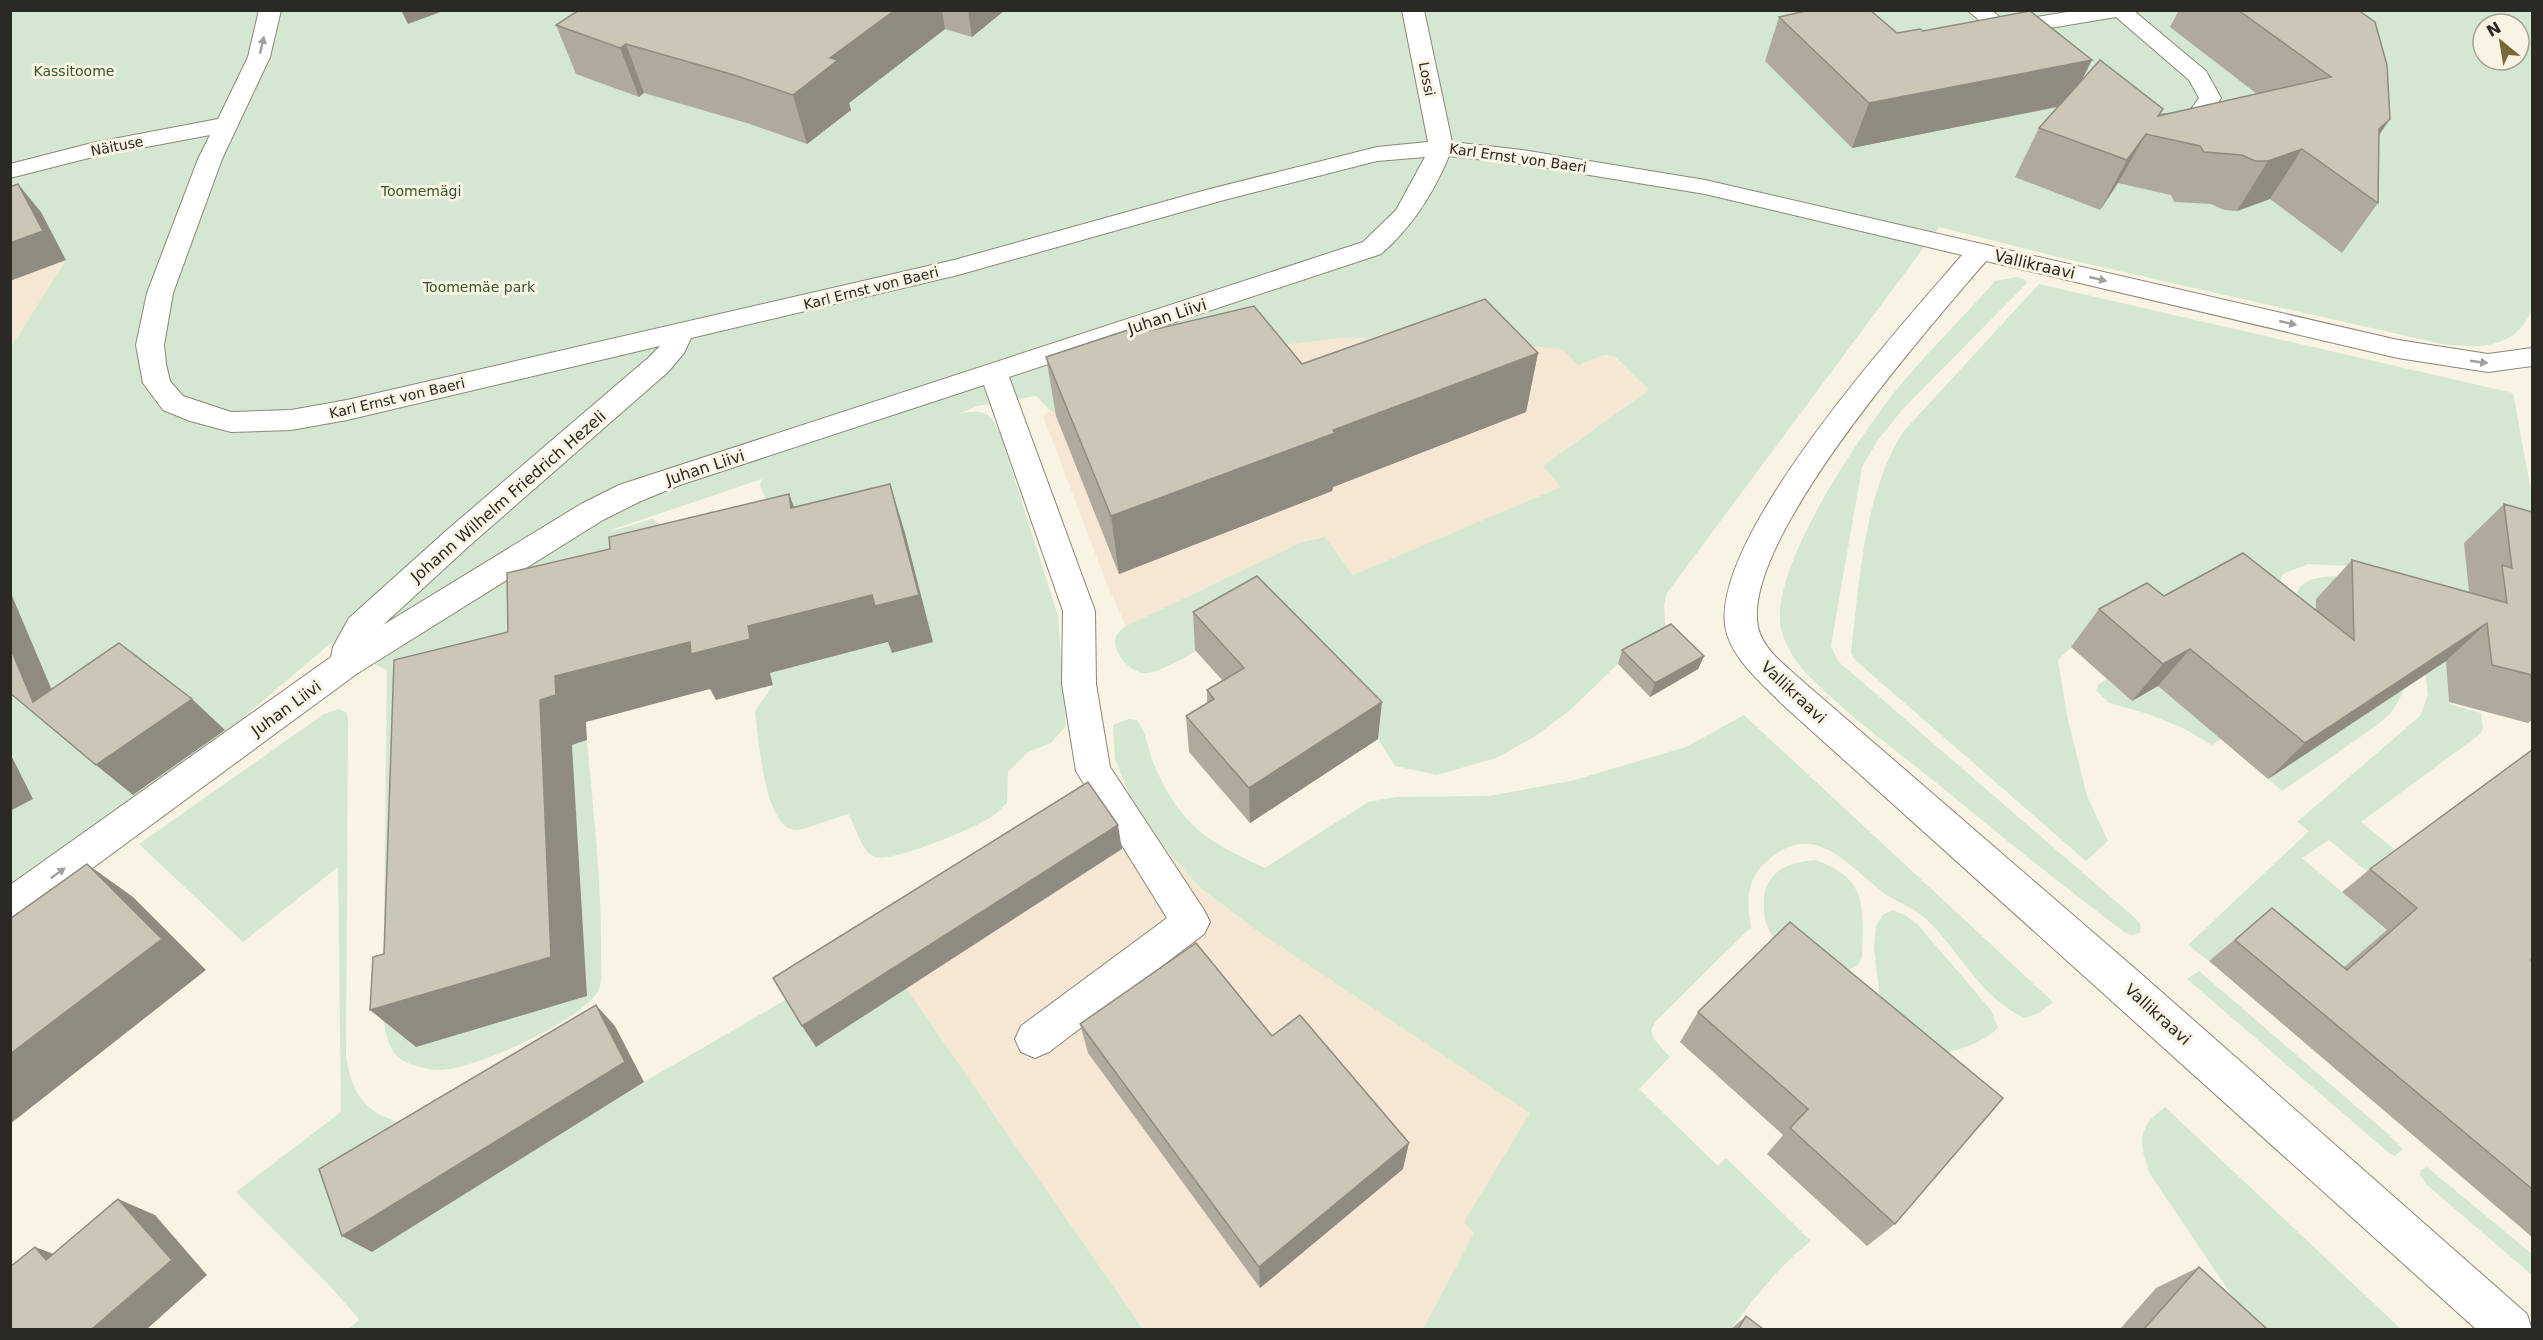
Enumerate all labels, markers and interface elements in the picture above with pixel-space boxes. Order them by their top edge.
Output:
north arrow [2471,12,2531,72]
text: N [2483,18,2504,41]
one-way arrow [258,36,268,54]
street label: Lossi [1416,60,1438,98]
park label: Kassitoome [34,63,114,79]
street label: Näituse [89,133,145,159]
street label: Karl Ernst von Baeri [1448,140,1588,176]
park label: Toomemägi [380,183,461,199]
street label: Vallikraavi [1993,246,2077,283]
street label: Karl Ernst von Baeri [802,263,940,313]
one-way arrow [2089,274,2107,284]
park label: Toomemäe park [422,279,536,295]
street label: Juhan Liivi [1124,295,1209,338]
one-way arrow [2278,319,2297,329]
one-way arrow [2469,357,2488,366]
street label: Karl Ernst von Baeri [328,375,466,421]
street label: Johann Wilhelm Friedrich Hezeli [406,406,610,587]
street label: Juhan Liivi [662,446,747,489]
street label: Vallikraavi [1757,657,1830,727]
street label: Juhan Liivi [247,677,325,741]
one-way arrow [49,867,65,879]
street label: Vallikraavi [2121,980,2195,1049]

